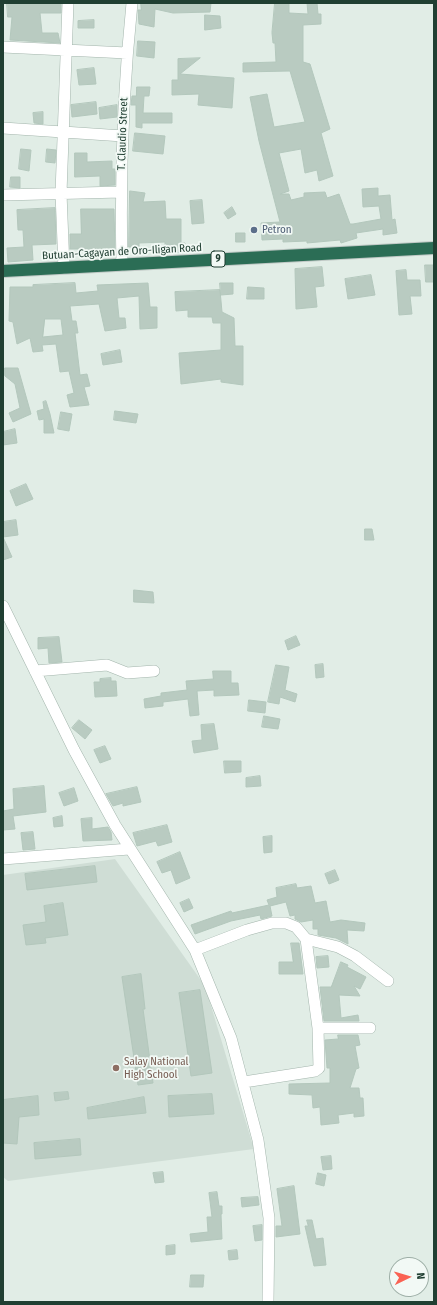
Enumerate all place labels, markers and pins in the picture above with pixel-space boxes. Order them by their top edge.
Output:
place label: Petron [262,223,292,237]
marker: Petron [249,225,259,235]
place label: Salay National High School [124,1055,189,1081]
marker: Salay National High School [111,1063,121,1073]

